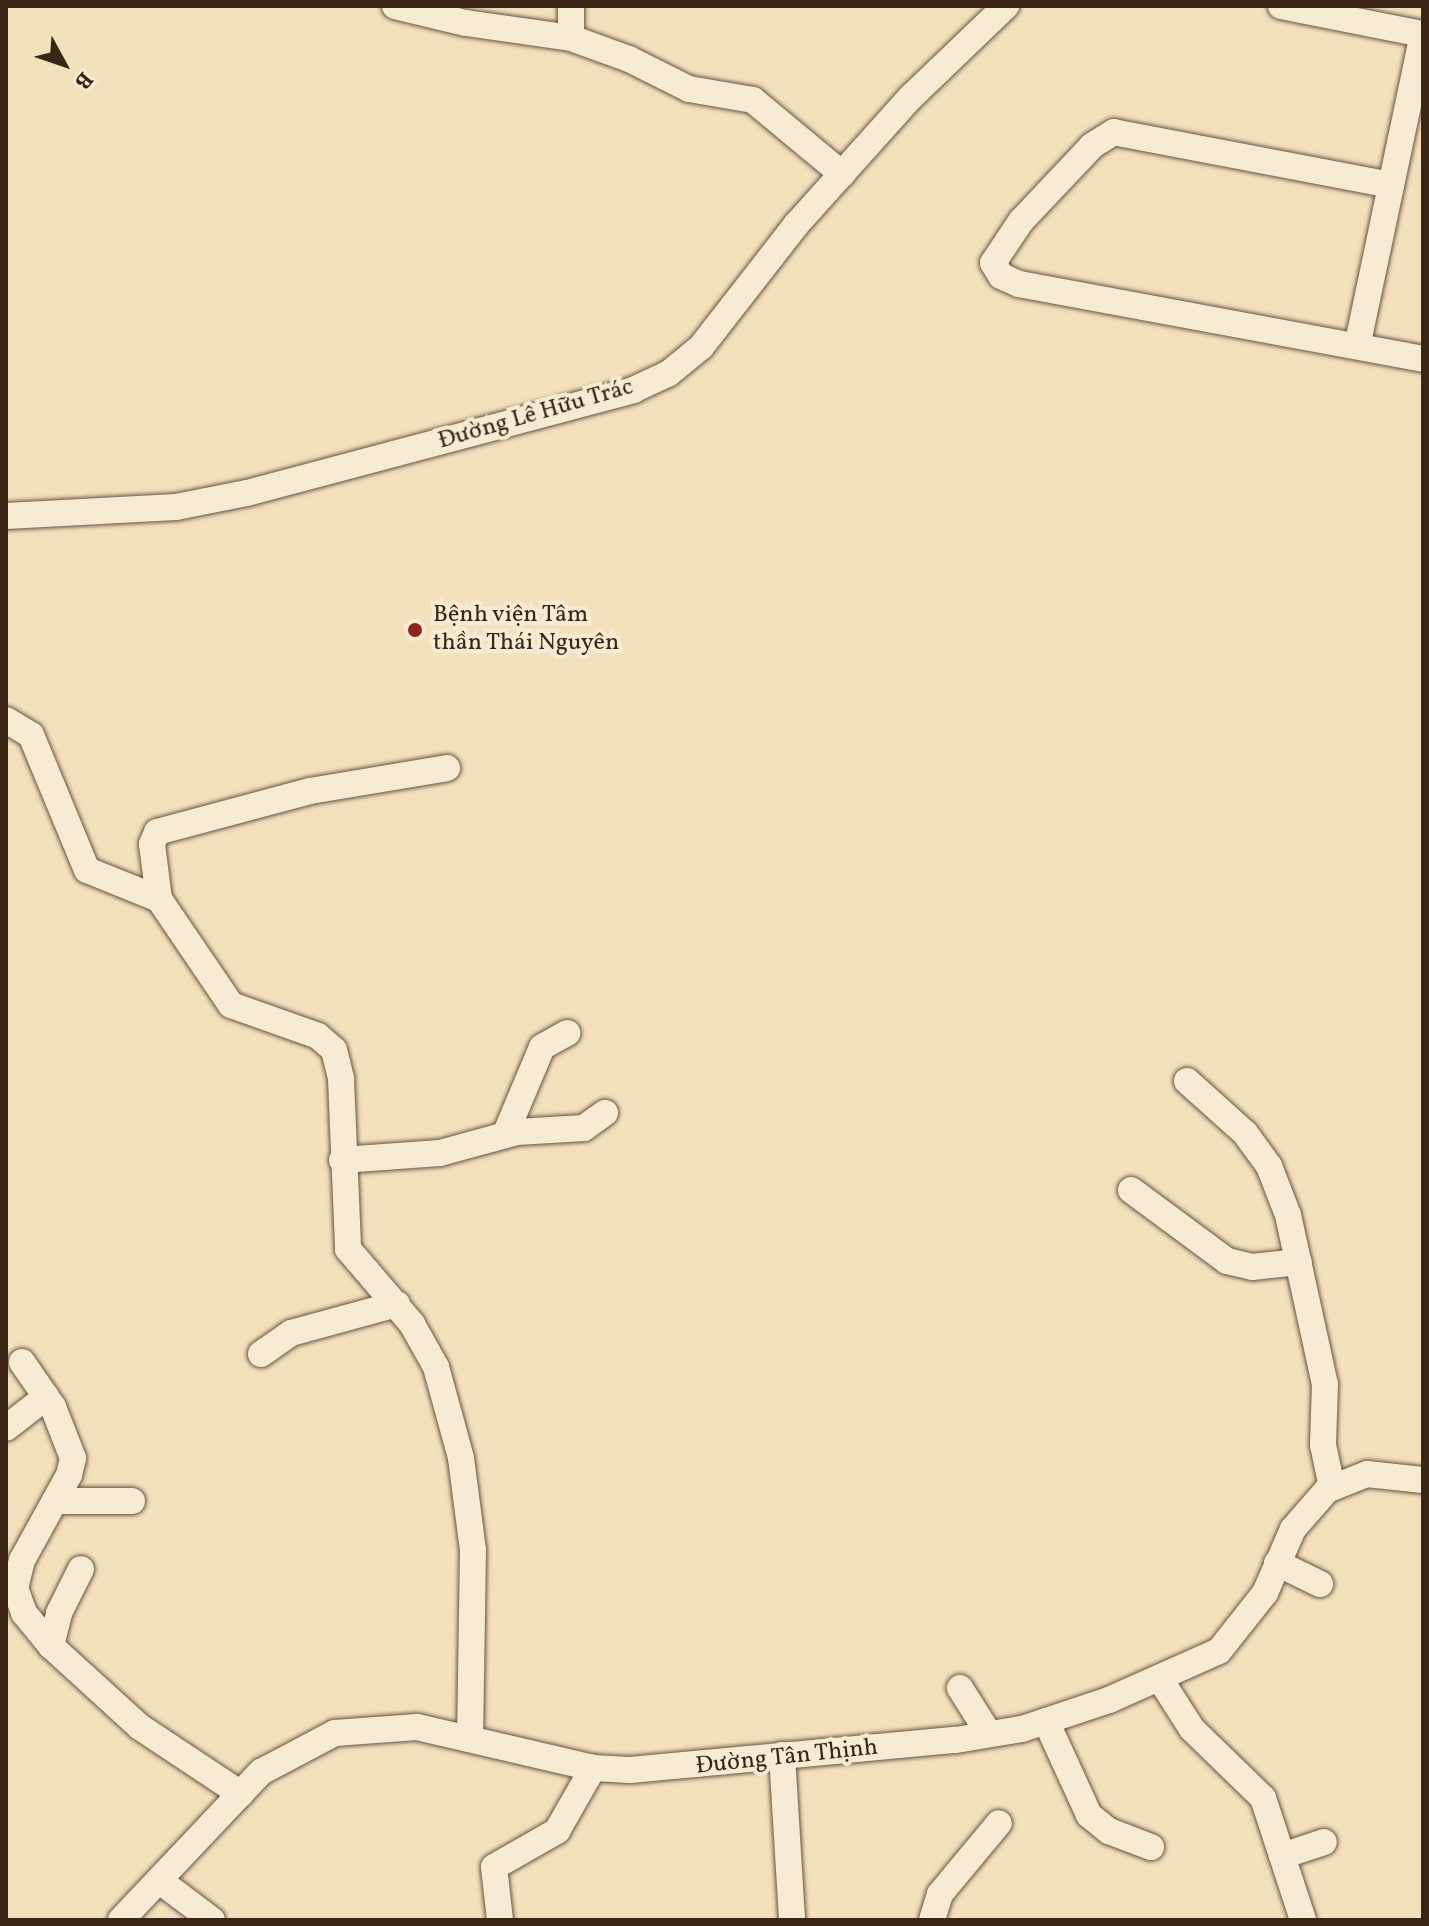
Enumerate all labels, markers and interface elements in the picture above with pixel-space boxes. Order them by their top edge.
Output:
north arrow [24,24,104,104]
text: B [66,64,99,95]
street label: Đường Lê Hữu Trác [435,373,637,457]
place label: Bệnh viện Tâm thần Thái Nguyên [433,602,620,658]
marker: Bệnh viện Tâm thần Thái Nguyên [404,619,426,641]
street label: Đường Tân Thịnh [694,1734,880,1782]

